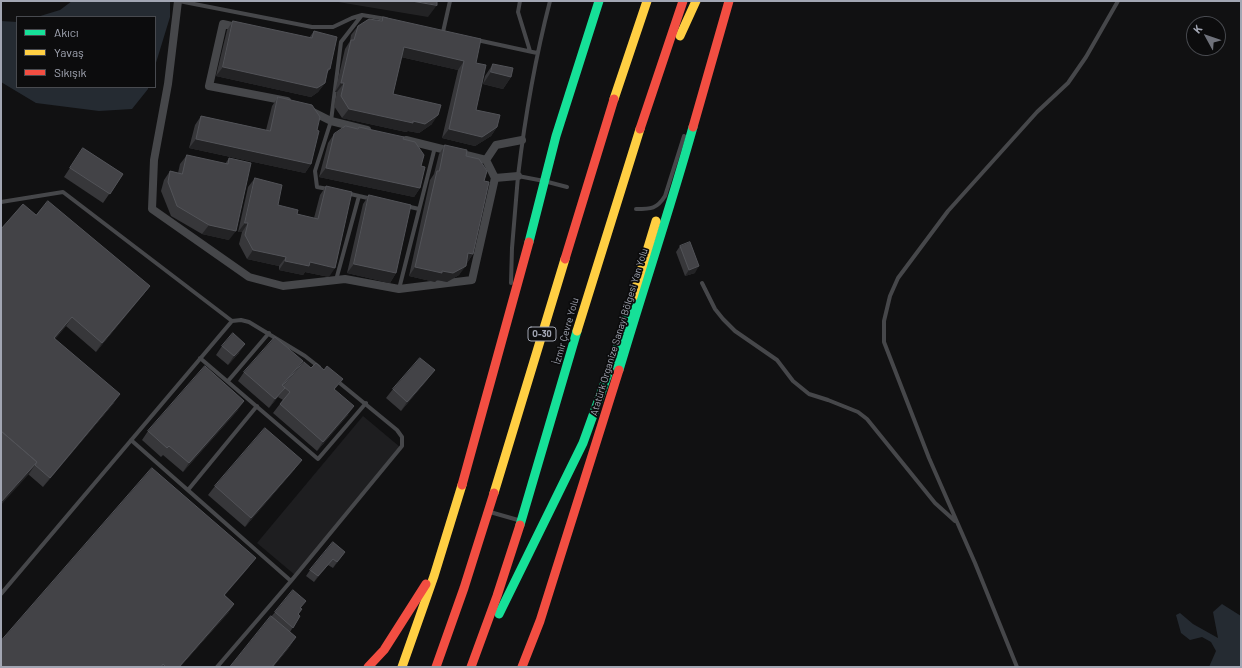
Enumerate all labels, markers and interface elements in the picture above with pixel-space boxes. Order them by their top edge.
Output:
legend [16,16,156,88]
north arrow [1186,16,1226,56]
text: K [1190,22,1204,35]
text: Akıcı [54,25,79,39]
text: Yavaş [54,45,84,59]
text: Sıkışık [54,65,86,79]
street label: Atatürk Organize Sanayi Bölgesi Yan Yolu [588,247,650,417]
street label: İzmir Çevre Yolu [551,296,581,366]
road number: O-30 [528,327,556,341]

